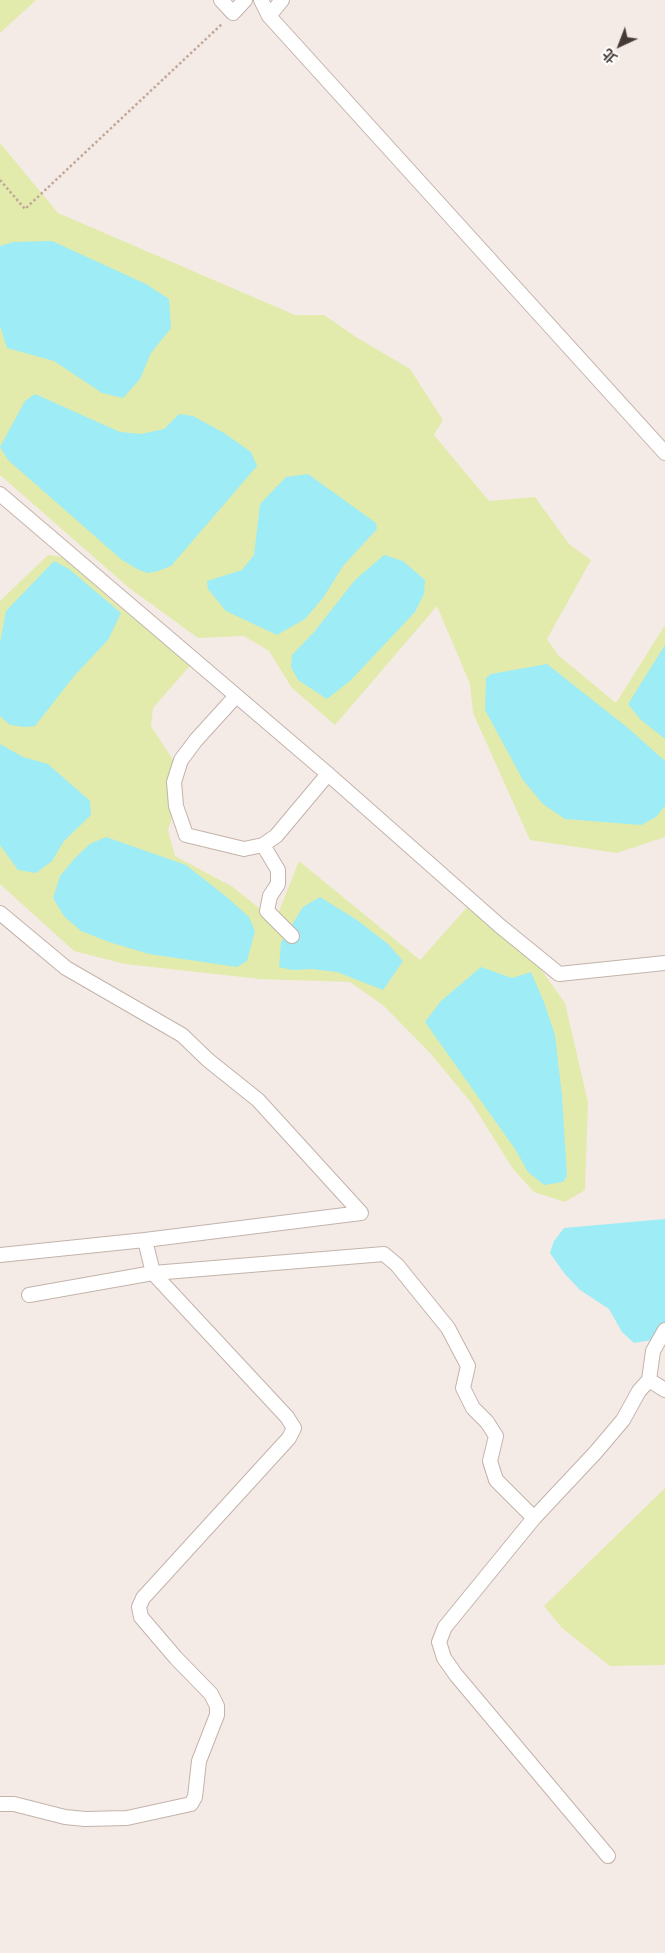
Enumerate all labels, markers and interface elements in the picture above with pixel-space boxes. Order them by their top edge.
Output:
north arrow [595,20,645,70]
text: 北 [599,45,620,67]

